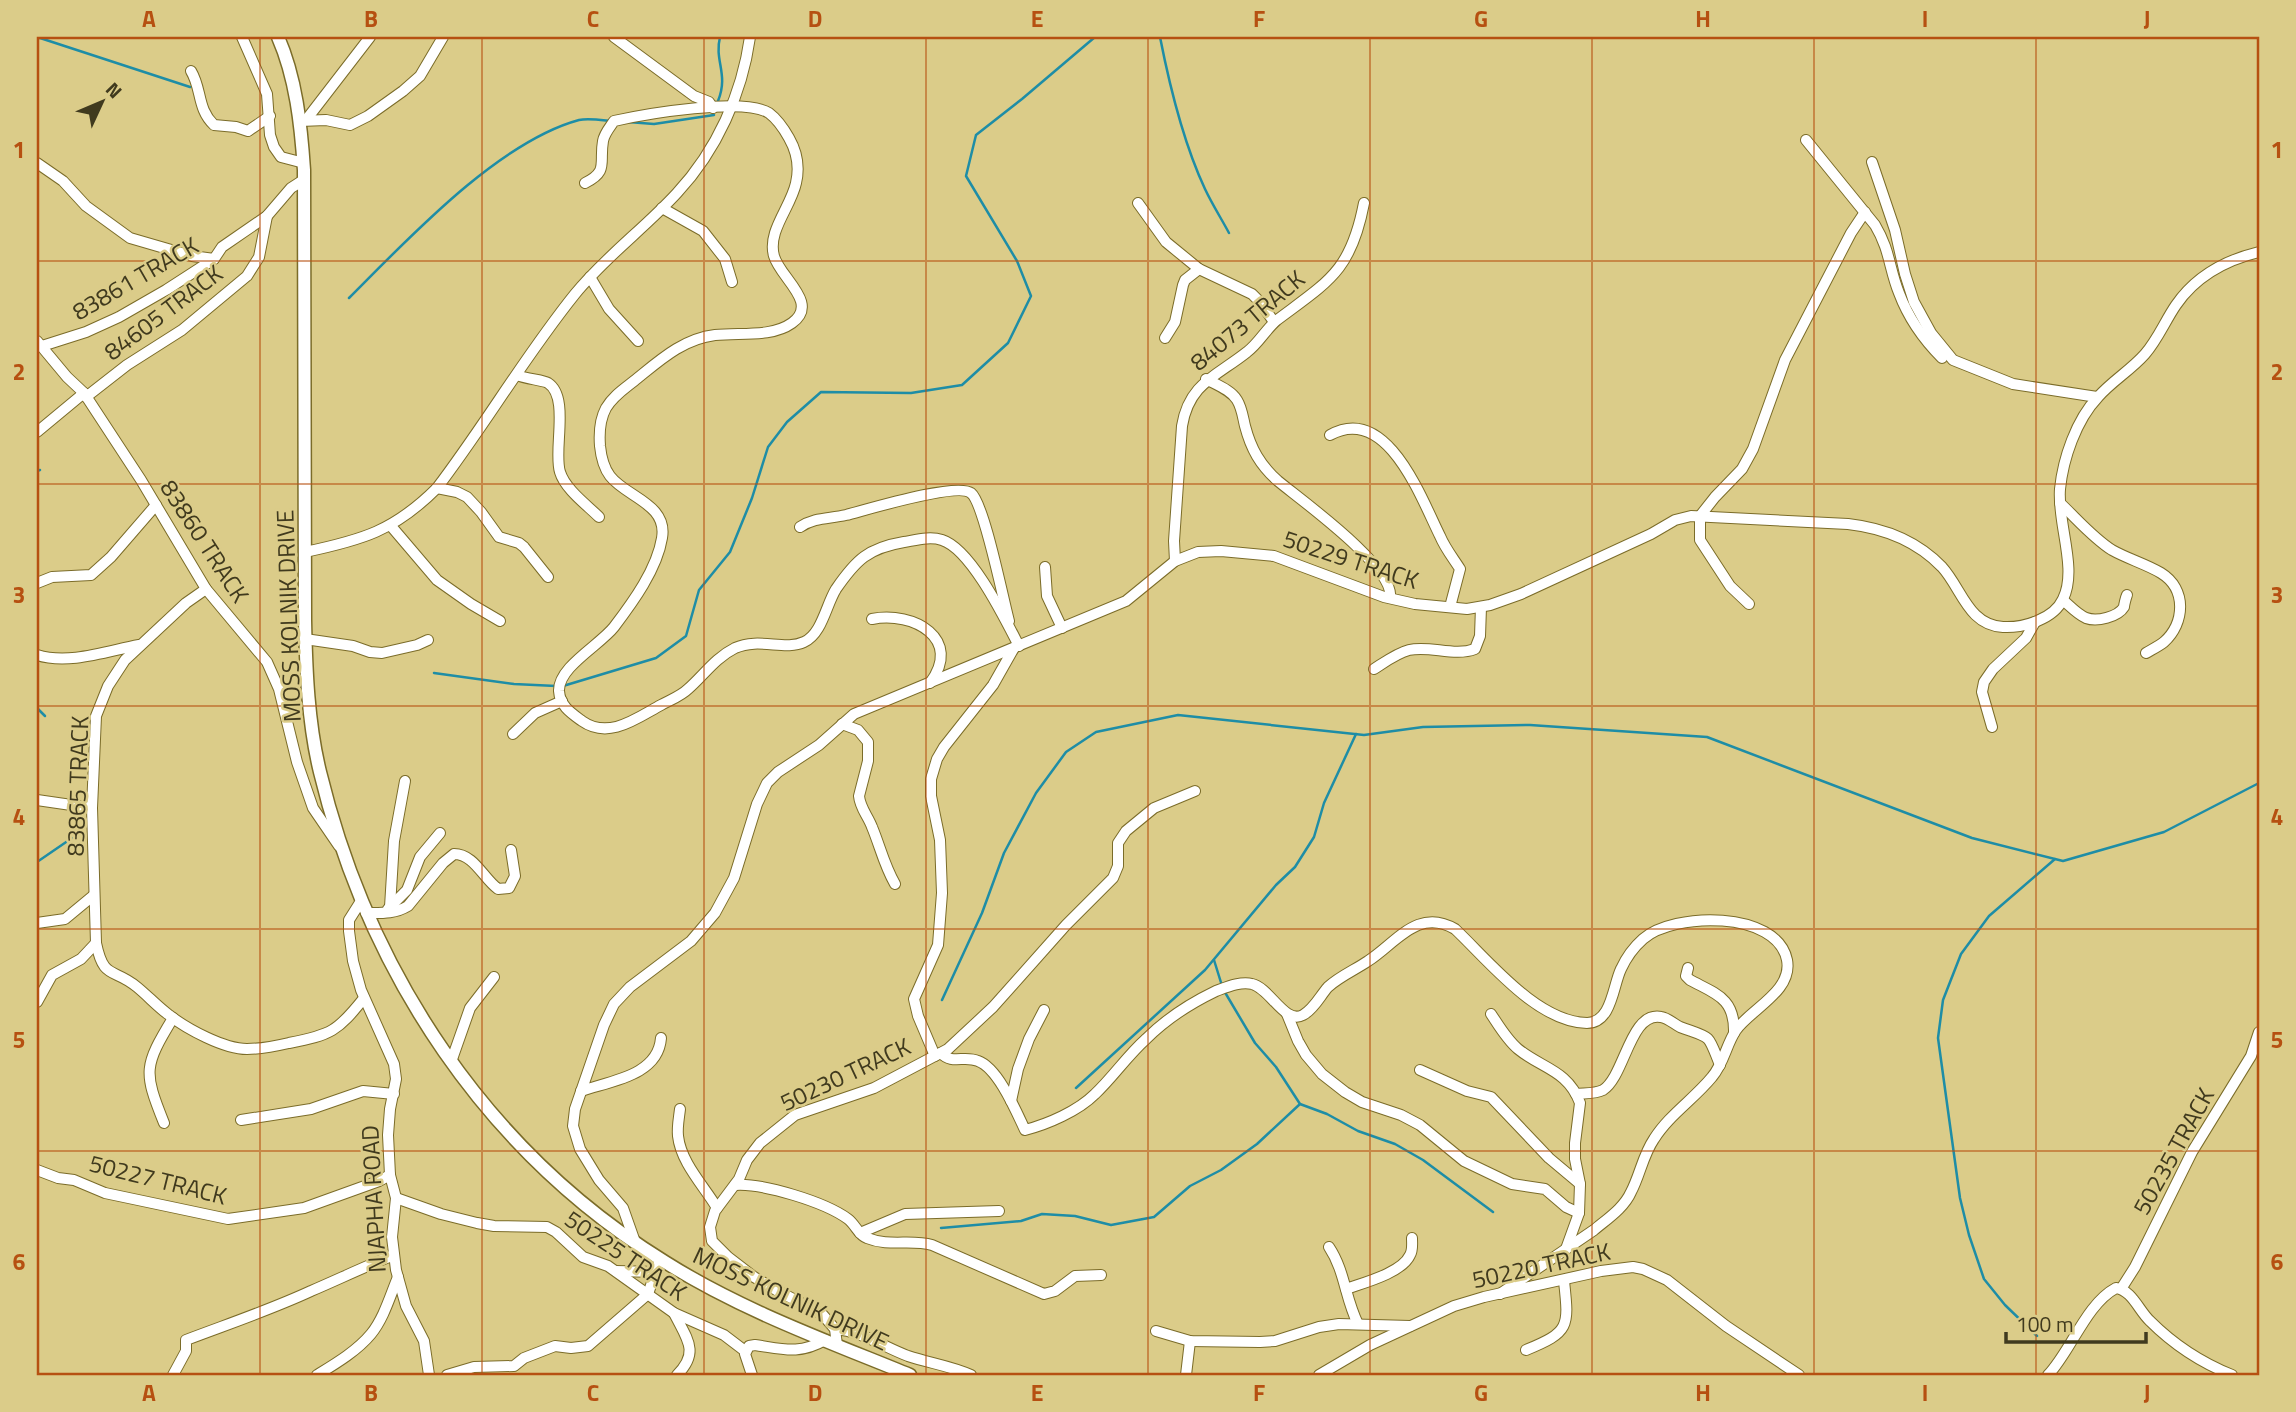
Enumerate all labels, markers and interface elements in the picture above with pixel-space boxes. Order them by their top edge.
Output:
text: A [142,1,156,36]
text: B [364,1,378,36]
text: C [587,1,599,36]
text: D [808,1,822,36]
text: E [1031,1,1043,36]
text: F [1253,1,1265,36]
text: G [1474,1,1488,36]
text: H [1695,1,1711,36]
text: I [1922,1,1928,36]
text: J [2144,1,2150,36]
north arrow [66,66,136,136]
text: N [100,75,130,105]
text: 1 [13,132,25,167]
text: 1 [2271,132,2283,167]
street label: 83861 TRACK [65,227,205,329]
street label: 84605 TRACK [96,255,230,369]
street label: 84073 TRACK [1182,261,1313,379]
text: 2 [13,354,25,389]
text: 2 [2271,354,2283,389]
street label: 83860 TRACK [152,472,259,610]
street label: MOSS KOLNIK DRIVE [266,509,310,723]
street label: 50229 TRACK [1279,520,1424,598]
text: 3 [13,577,25,612]
text: 3 [2271,577,2283,612]
street label: 83865 TRACK [57,715,97,857]
text: 4 [13,799,25,834]
text: 4 [2271,799,2283,834]
text: 5 [13,1022,25,1057]
text: 5 [2271,1022,2283,1057]
street label: 50230 TRACK [774,1028,917,1120]
street label: 50235 TRACK [2123,1081,2223,1221]
street label: NJAPHA ROAD [351,1124,395,1274]
street label: 50227 TRACK [86,1145,231,1214]
street label: 50225 TRACK [558,1201,695,1309]
street label: 50220 TRACK [1469,1233,1614,1297]
street label: MOSS KOLNIK DRIVE [687,1237,895,1359]
text: 6 [13,1244,26,1279]
text: 6 [2271,1244,2284,1279]
scale bar [2006,1300,2146,1344]
text: 100 m [2016,1308,2073,1340]
text: A [142,1375,156,1410]
text: B [364,1375,378,1410]
text: C [587,1375,599,1410]
text: D [808,1375,822,1410]
text: E [1031,1375,1043,1410]
text: F [1253,1375,1265,1410]
text: G [1474,1375,1488,1410]
text: H [1695,1375,1711,1410]
text: I [1922,1375,1928,1410]
text: J [2144,1375,2150,1410]

